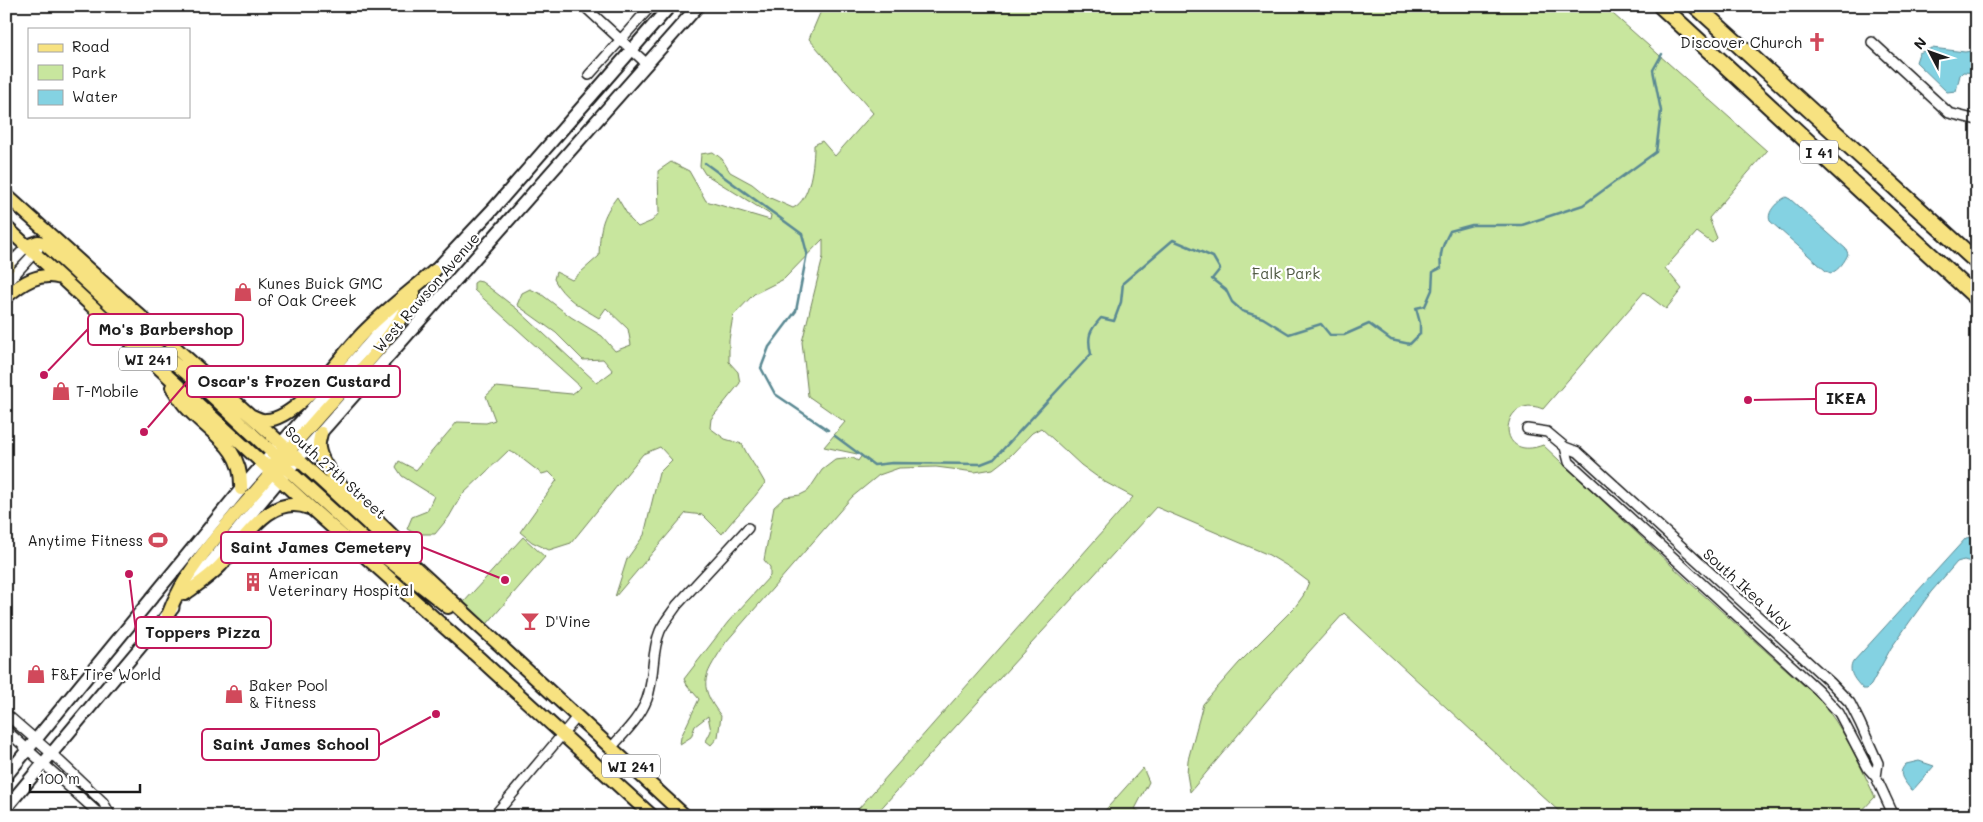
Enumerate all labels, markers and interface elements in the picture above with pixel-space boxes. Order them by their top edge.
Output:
legend [28,28,190,118]
north arrow [1906,28,1956,78]
church icon: Discover Church [1806,31,1828,53]
place label: Discover Church [1680,32,1802,52]
text: N [1909,33,1930,53]
text: Road [72,36,109,56]
text: Park [72,62,106,82]
text: Water [72,86,118,106]
road number: I 41 [1800,140,1838,163]
street label: West Rawson Avenue [368,228,484,356]
park label: Falk Park [1252,263,1320,283]
place label: Kunes Buick GMC of Oak Creek [258,273,383,310]
shop icon: Kunes Buick GMC of Oak Creek [232,281,254,303]
callout: Mo's Barbershop [88,314,243,345]
text: Mo's Barbershop [99,318,233,339]
road number: WI 241 [119,348,177,370]
callout: Oscar's Frozen Custard [187,366,400,397]
text: Oscar's Frozen Custard [197,370,391,391]
shop icon: T-Mobile [50,380,72,402]
place label: T-Mobile [76,381,139,401]
callout: IKEA [1816,383,1876,414]
text: IKEA [1826,387,1866,408]
street label: South 27th Street [281,421,391,523]
sports icon: Anytime Fitness [147,529,169,551]
place label: Anytime Fitness [27,530,143,550]
callout: Saint James Cemetery [221,532,422,563]
text: Saint James Cemetery [230,536,412,557]
street label: South Ikea Way [1699,544,1797,635]
place label: American Veterinary Hospital [268,563,413,600]
building icon: American Veterinary Hospital [242,571,264,593]
bar icon: D'Vine [519,610,541,632]
place label: D'Vine [545,611,590,631]
callout: Toppers Pizza [136,617,271,648]
text: Toppers Pizza [145,621,261,642]
shop icon: F&F Tire World [25,663,47,685]
place label: F&F Tire World [51,664,161,684]
place label: Baker Pool & Fitness [249,675,328,712]
shop icon: Baker Pool & Fitness [223,683,245,705]
callout: Saint James School [202,729,379,760]
text: Saint James School [213,733,369,754]
road number: WI 241 [602,754,660,778]
scale bar [30,762,140,794]
text: 100 m [38,768,80,788]

